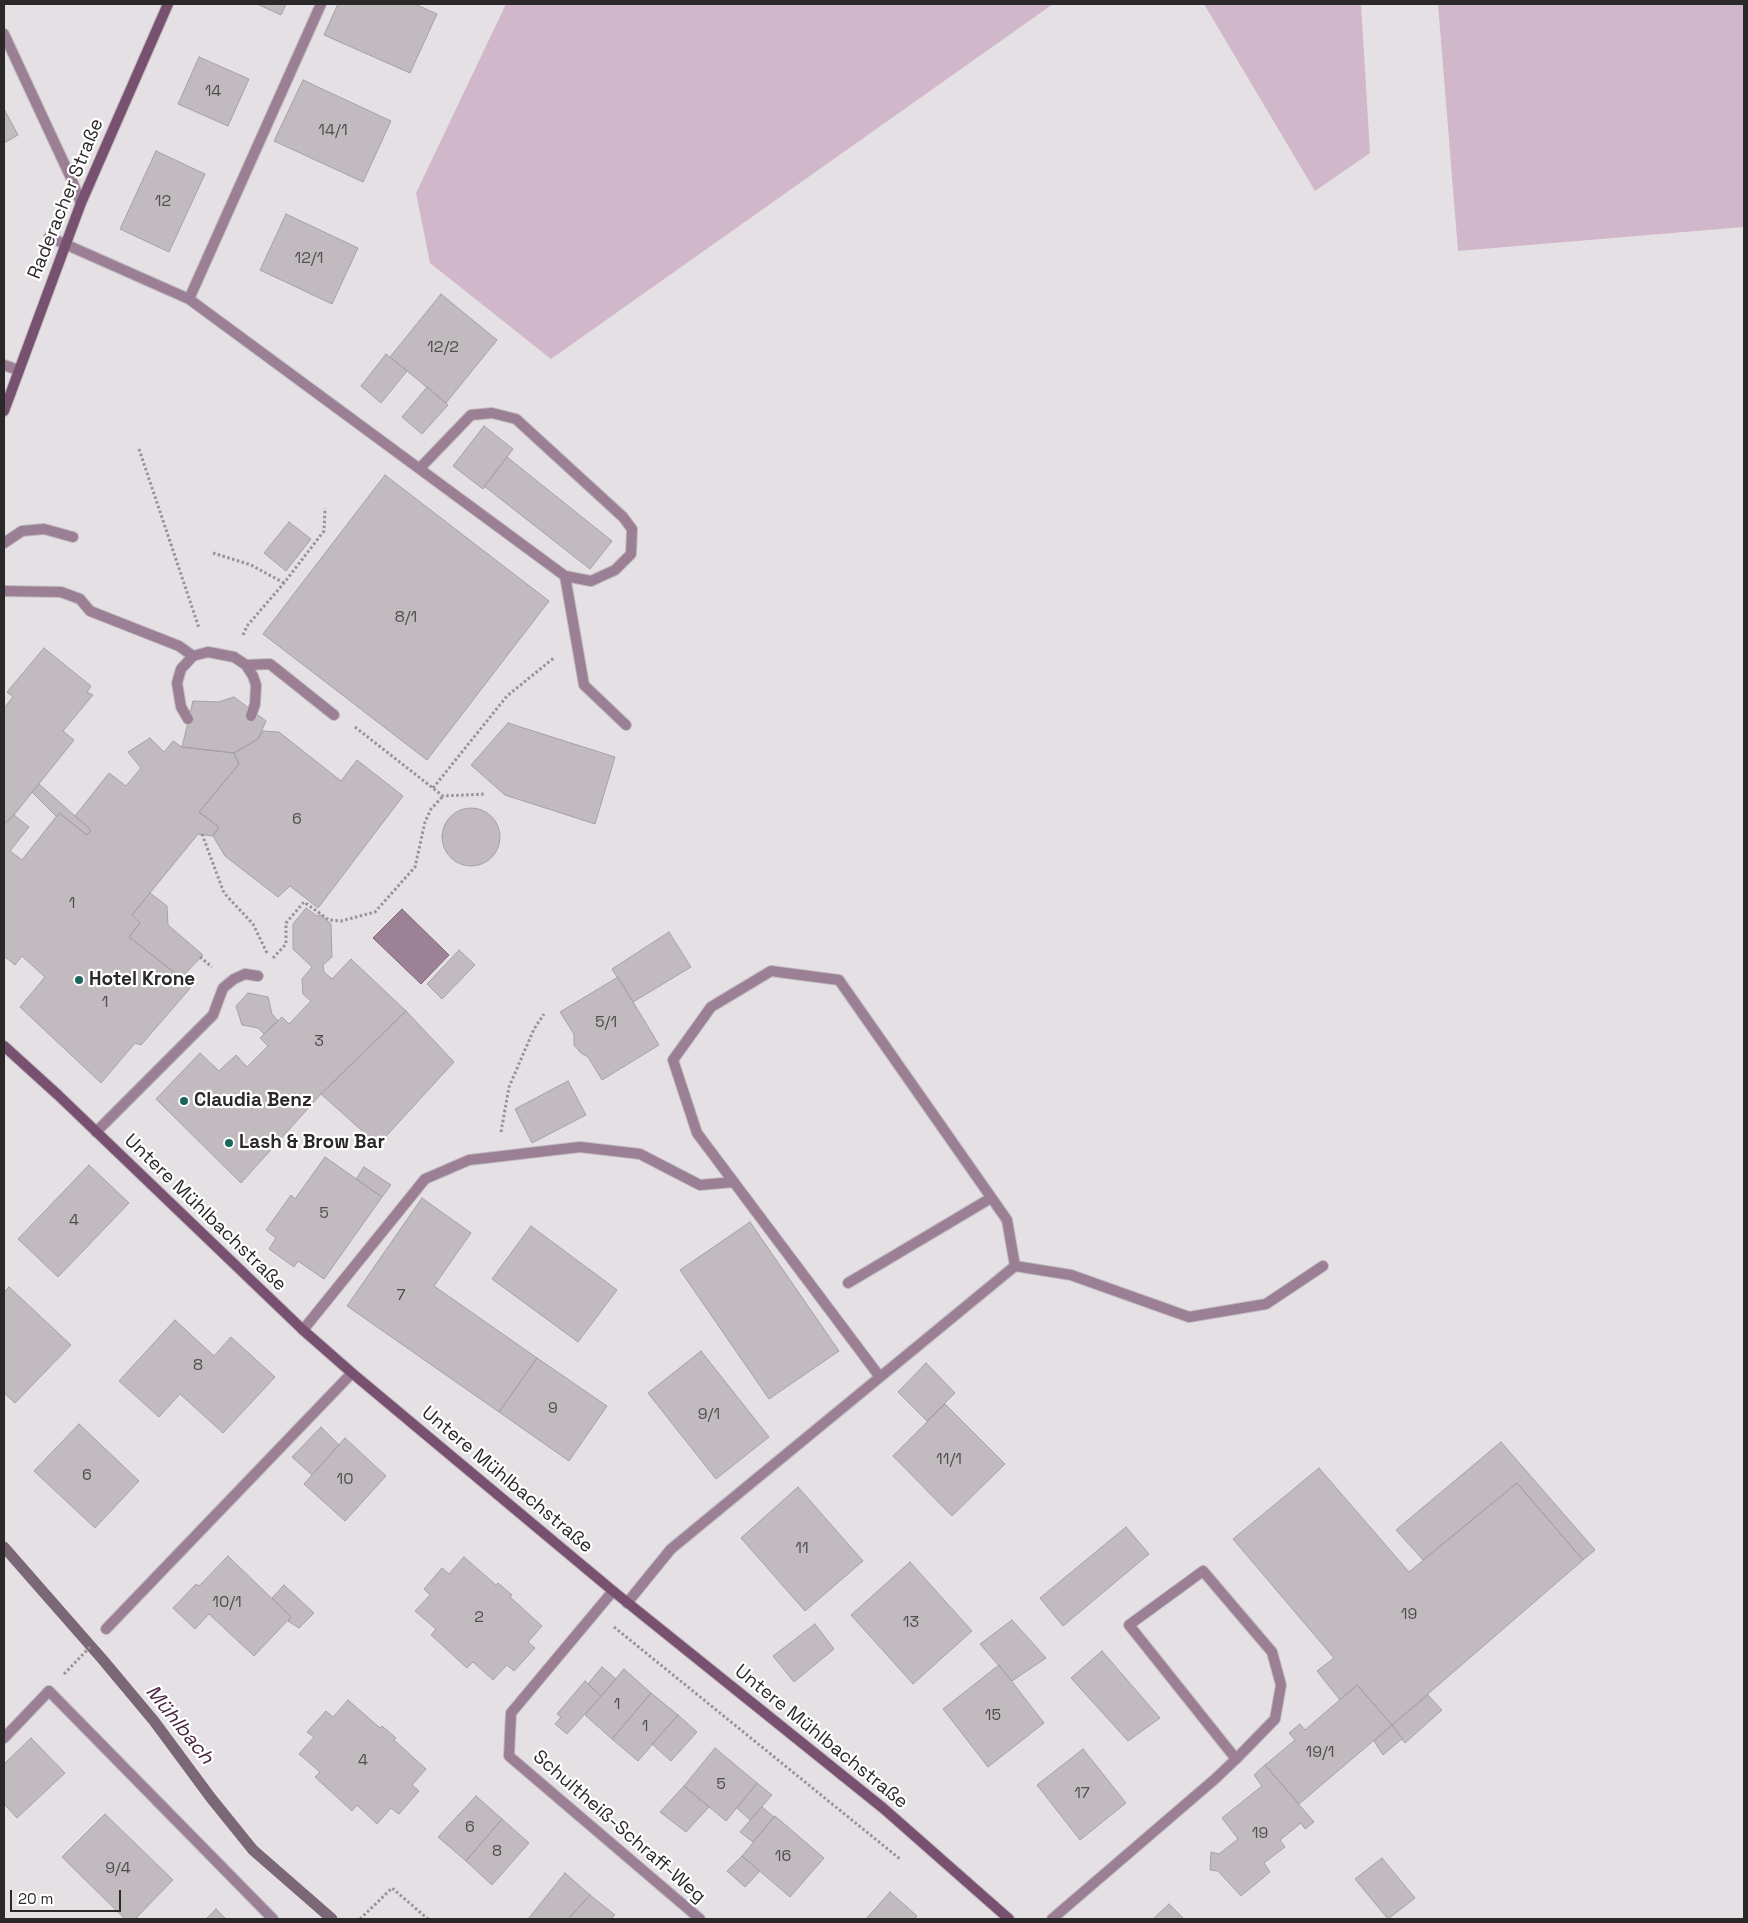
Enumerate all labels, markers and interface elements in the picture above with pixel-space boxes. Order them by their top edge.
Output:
house number: 14 [205,82,221,102]
street label: Raderacher Straße [23,115,109,283]
house number: 14/1 [318,121,348,141]
house number: 12 [155,192,171,212]
house number: 12/1 [295,249,323,269]
house number: 12/2 [427,338,459,358]
house number: 8/1 [395,608,417,628]
house number: 6 [292,810,302,830]
house number: 1 [69,894,75,914]
place label: Hotel Krone [89,969,195,991]
marker: Hotel Krone [73,974,85,986]
house number: 1 [102,993,108,1013]
house number: 5/1 [595,1013,617,1033]
house number: 3 [314,1032,324,1052]
place label: Claudia Benz [194,1090,312,1112]
marker: Claudia Benz [178,1095,190,1107]
street label: Untere Mühlbachstraße [119,1130,291,1296]
place label: Lash & Brow Bar [239,1132,385,1154]
marker: Lash & Brow Bar [223,1137,235,1149]
house number: 5 [319,1204,329,1224]
house number: 4 [69,1211,79,1231]
house number: 7 [396,1286,406,1306]
house number: 8 [193,1356,203,1376]
house number: 9 [548,1399,558,1419]
street label: Untere Mühlbachstraße [417,1402,597,1558]
house number: 9/1 [698,1405,720,1425]
house number: 11/1 [936,1450,962,1470]
house number: 6 [82,1466,92,1486]
house number: 10 [337,1470,353,1490]
house number: 11 [795,1539,809,1559]
house number: 10/1 [212,1593,242,1613]
house number: 19 [1401,1605,1417,1625]
house number: 2 [474,1608,484,1628]
house number: 13 [903,1613,919,1633]
street label: Untere Mühlbachstraße [730,1660,912,1814]
water label: Mühlbach [140,1681,218,1769]
house number: 1 [614,1695,620,1715]
house number: 15 [985,1706,1001,1726]
house number: 1 [642,1717,648,1737]
house number: 19/1 [1305,1743,1335,1763]
street label: Schultheiß-Schraff-Weg [528,1746,710,1908]
house number: 4 [358,1751,368,1771]
house number: 5 [716,1775,726,1795]
house number: 17 [1074,1784,1090,1804]
house number: 6 [465,1818,475,1838]
house number: 19 [1252,1824,1268,1844]
house number: 8 [492,1842,502,1862]
house number: 16 [775,1847,791,1867]
house number: 9/4 [105,1859,131,1879]
scale bar [12,1880,124,1912]
text: 20 m [18,1889,53,1908]

